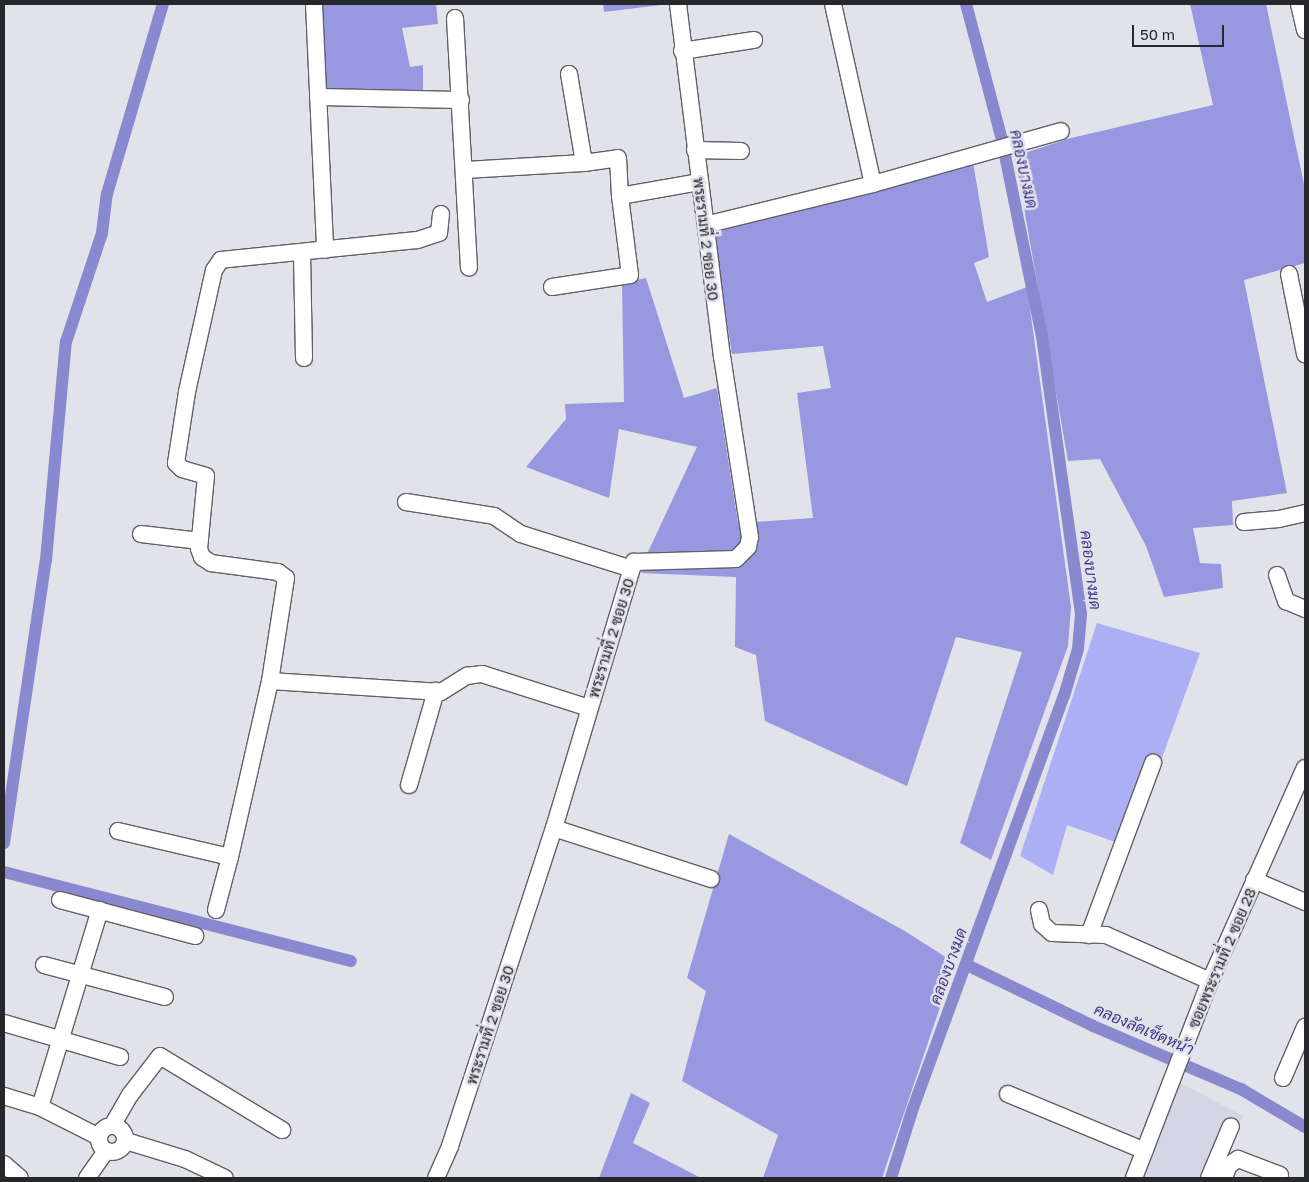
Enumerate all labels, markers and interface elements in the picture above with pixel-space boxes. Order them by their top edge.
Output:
scale bar [1134,15,1226,47]
text: 50 m [1140,25,1175,43]
water label: คลองบางมด [1006,128,1042,210]
street label: พระรามที่ 2 ซอย 30 [689,176,723,302]
water label: คลองบางมด [1077,529,1105,611]
street label: พระรามที่ 2 ซอย 30 [584,576,638,700]
street label: ซอยพระรามที่ 2 ซอย 28 [1184,885,1260,1031]
water label: คลองบางมด [925,925,971,1007]
street label: พระรามที่ 2 ซอย 30 [462,963,518,1087]
water label: คลองลัดเช็ดหน้า [1091,999,1197,1059]

